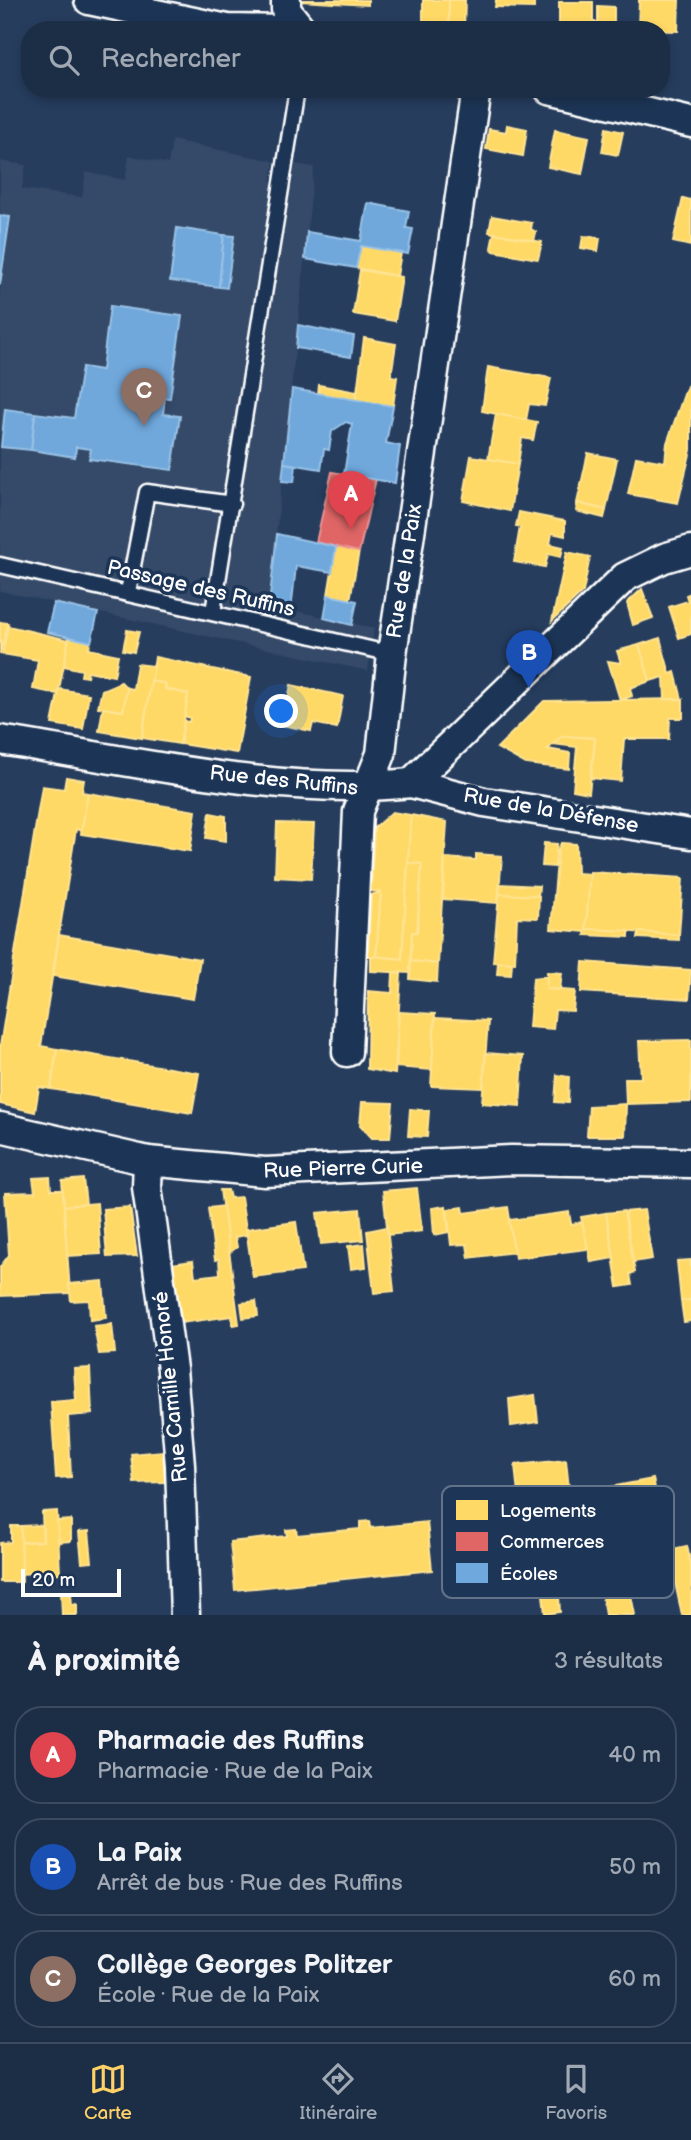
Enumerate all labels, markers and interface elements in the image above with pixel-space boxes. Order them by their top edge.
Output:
search box [21,21,670,98]
icon: search [45,41,83,79]
text: Rechercher [101,44,240,75]
pin: C [121,368,167,426]
pin: A [328,471,374,529]
street label: Rue de la Paix [382,502,428,640]
street label: Passage des Ruffins [105,555,297,622]
pin: B [506,630,552,688]
your location [264,694,298,728]
street label: Rue des Ruffins [208,760,359,801]
street label: Rue de la Défense [461,783,640,838]
street label: Rue Pierre Curie [263,1153,423,1184]
street label: Rue Camille Honoré [148,1290,193,1484]
legend [442,1486,674,1598]
text: Logements [500,1500,596,1523]
text: Commerces [500,1531,604,1554]
text: Écoles [500,1562,558,1586]
scale bar [21,1566,121,1598]
text: 20 m [32,1569,75,1592]
text: À proximité [28,1643,180,1679]
text: 3 résultats [554,1647,663,1675]
text: Pharmacie des Ruffins [97,1726,364,1757]
text: A [46,1741,60,1769]
text: 40 m [608,1741,661,1769]
text: Pharmacie · Rue de la Paix [97,1757,373,1785]
text: La Paix [97,1838,181,1869]
text: B [45,1853,61,1881]
text: 50 m [609,1853,661,1881]
text: Arrêt de bus · Rue des Ruffins [97,1869,403,1897]
text: Collège Georges Politzer [97,1950,393,1981]
text: C [45,1965,61,1993]
text: 60 m [608,1965,661,1993]
text: École · Rue de la Paix [97,1981,320,2009]
tab: Carte [84,2060,132,2125]
tab: Itinéraire [300,2060,377,2125]
tab: Favoris [545,2060,607,2125]

